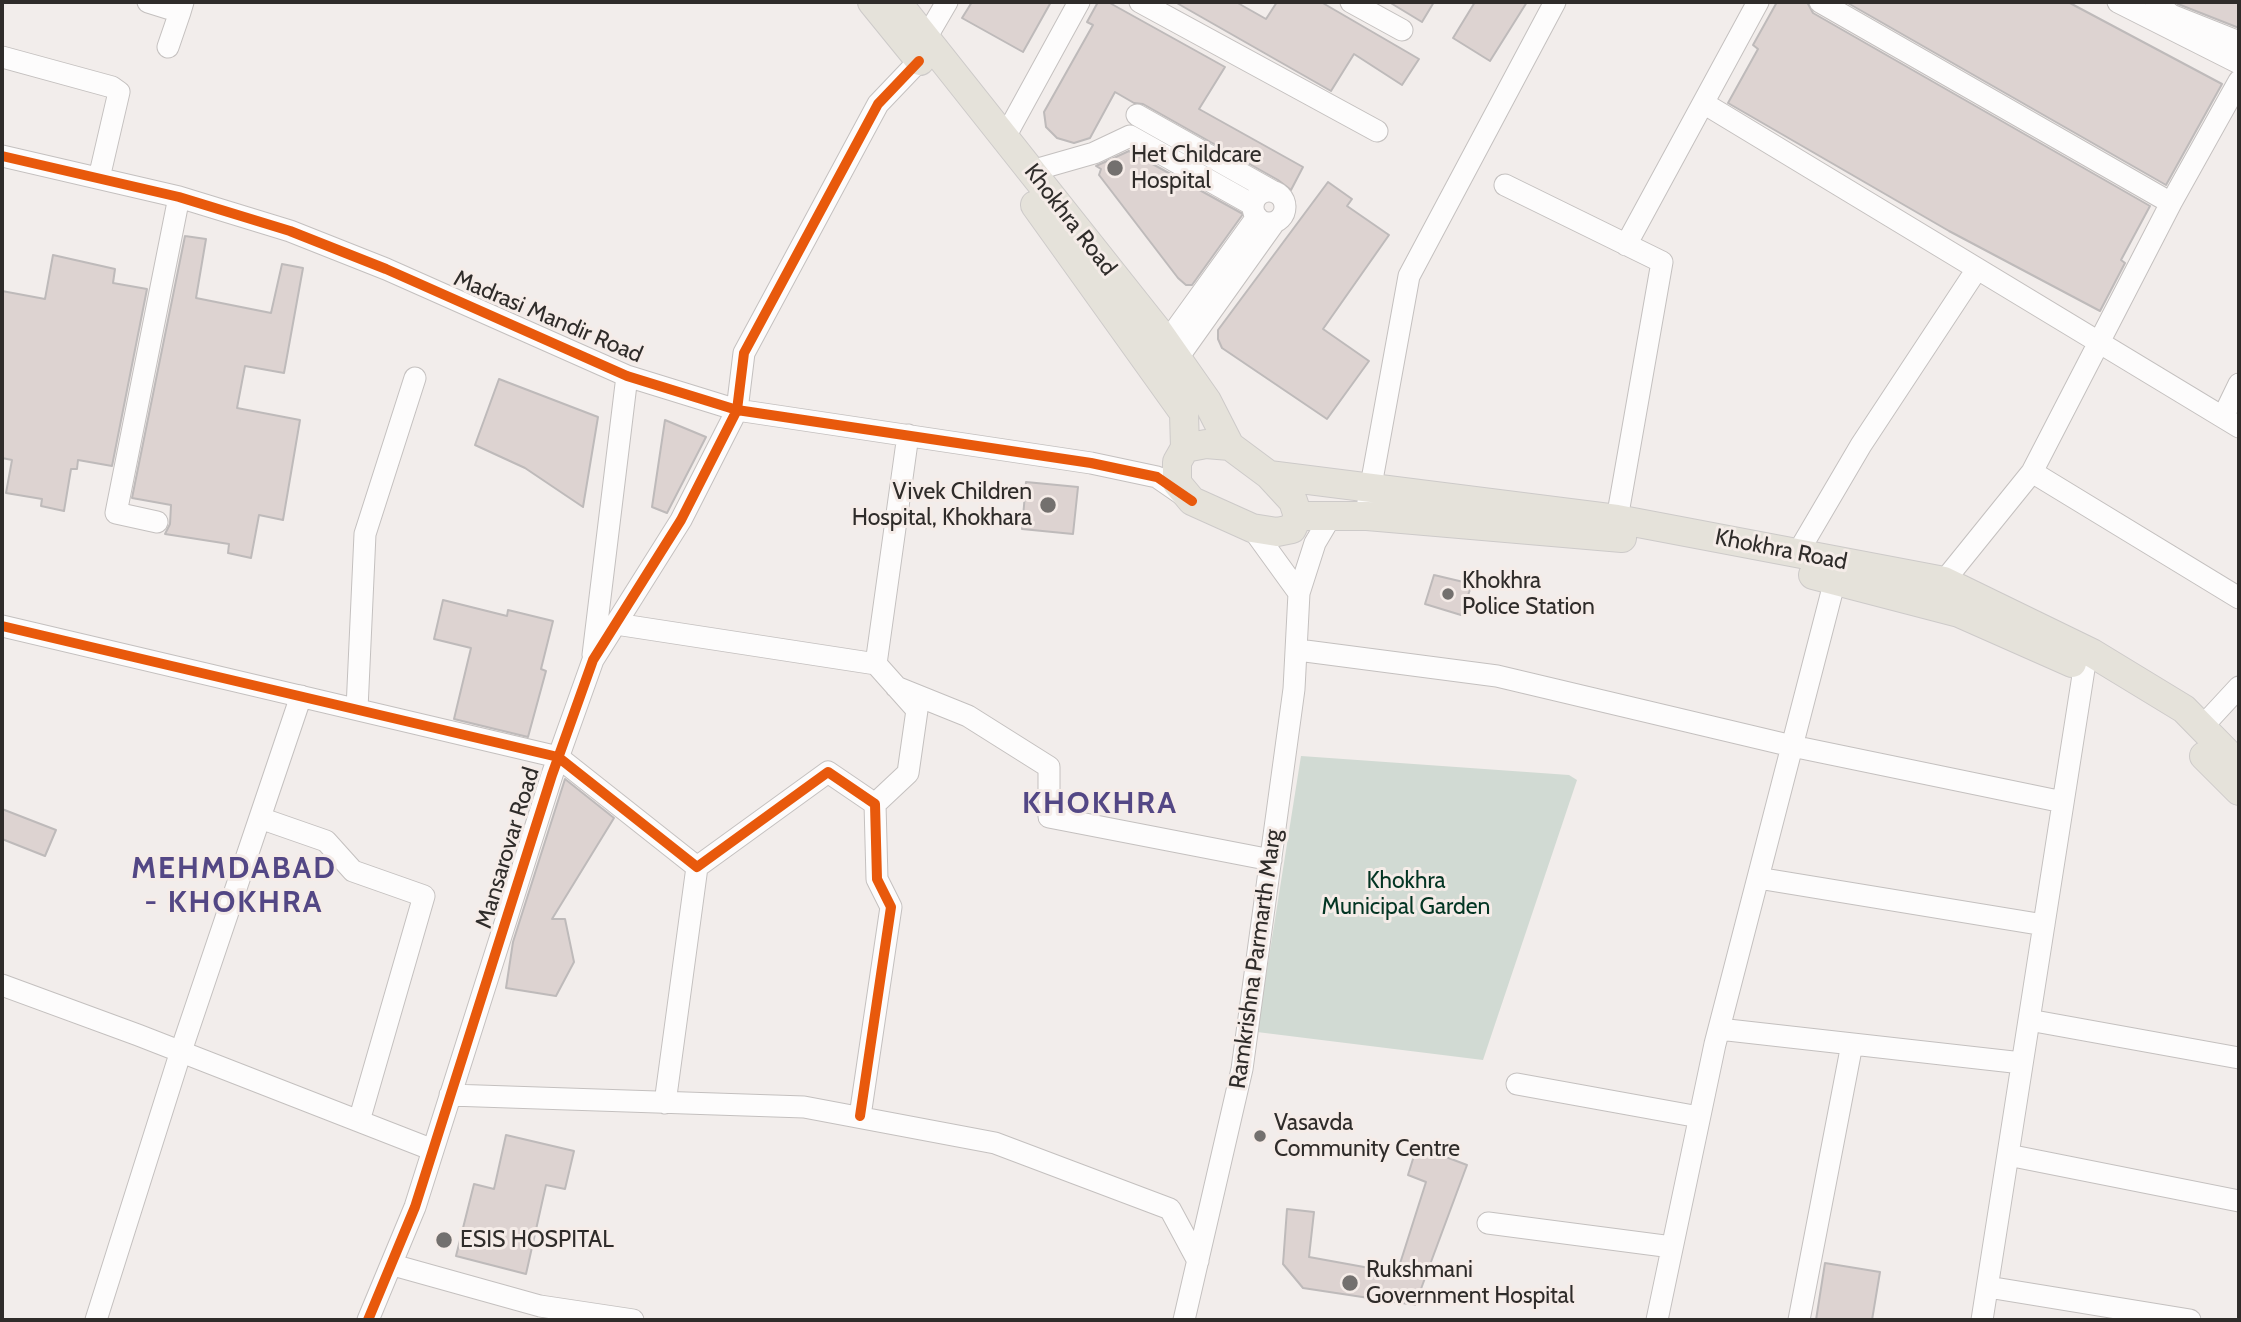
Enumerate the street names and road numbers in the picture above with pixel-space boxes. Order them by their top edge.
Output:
street label: Khokhra Road [1018,159,1122,281]
street label: Madrasi Mandir Road [449,265,647,369]
street label: Khokhra Road [1713,524,1849,576]
street label: Mansarovar Road [470,764,546,932]
street label: Ramkrishna Parmarth Marg [1224,828,1288,1090]

